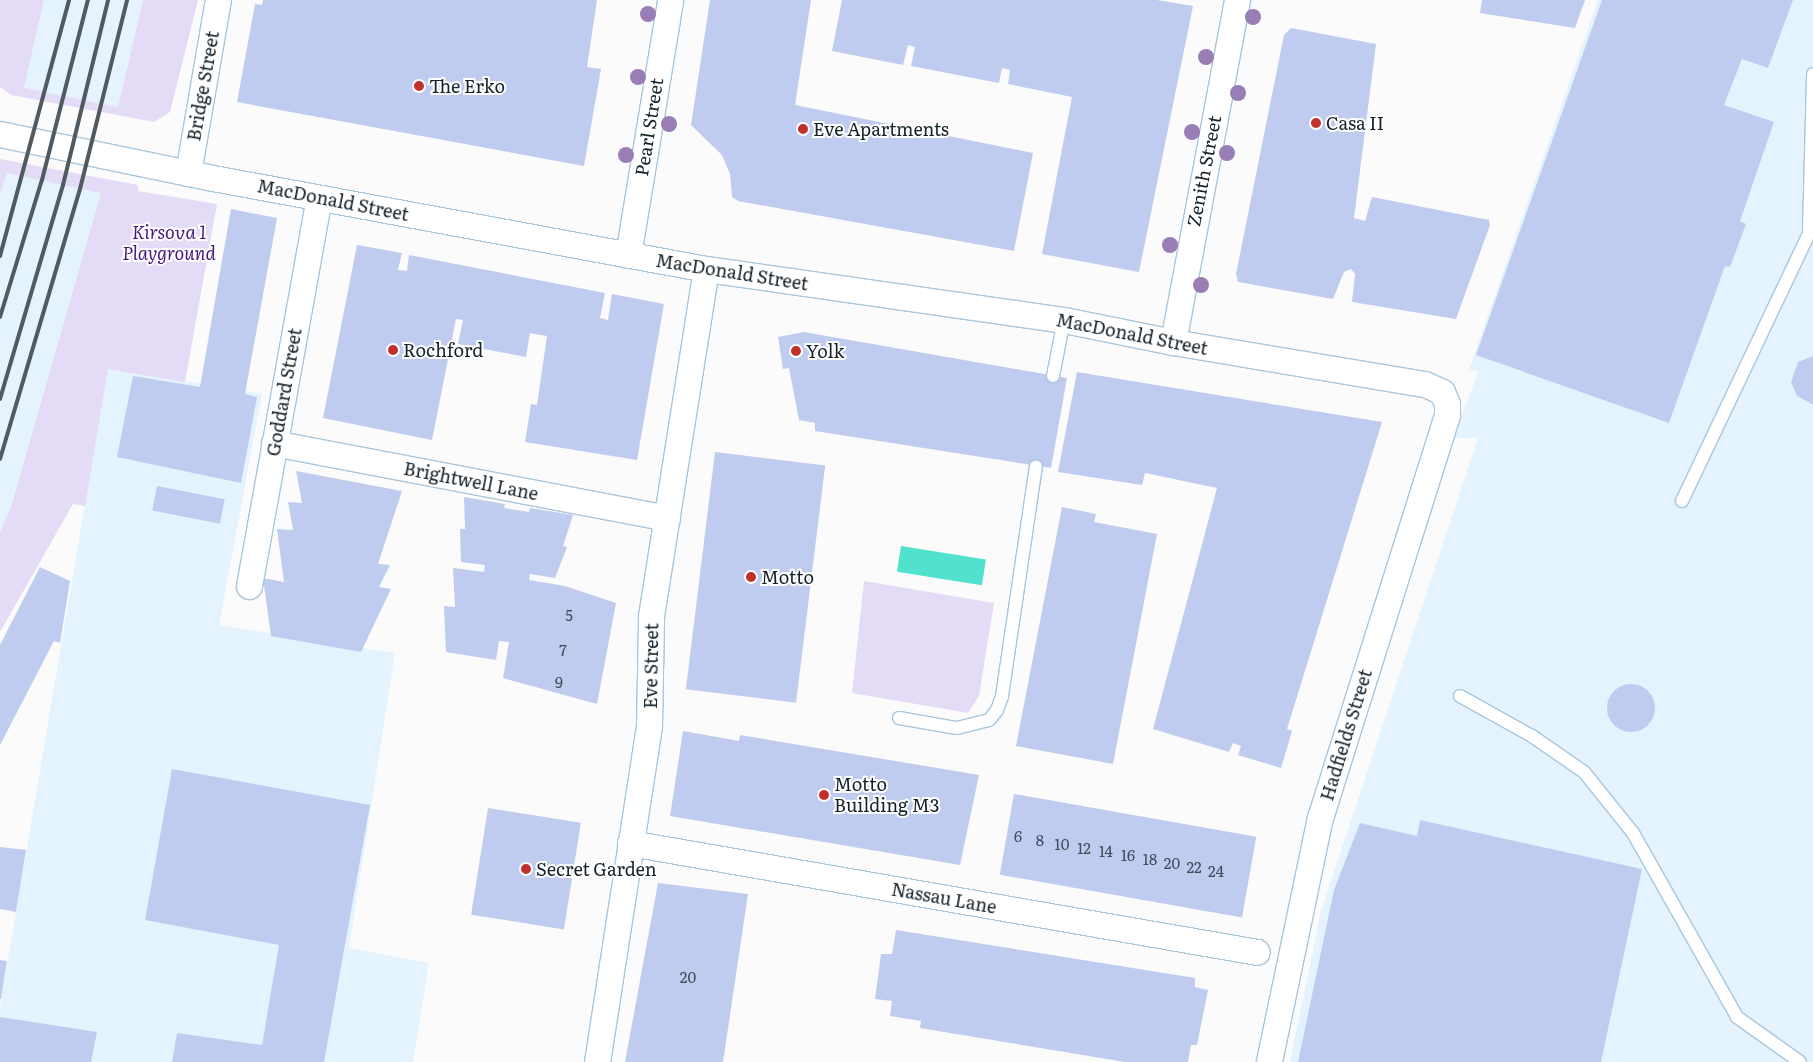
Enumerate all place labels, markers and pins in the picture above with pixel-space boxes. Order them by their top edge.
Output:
place label: The Erko [429,75,505,97]
marker: The Erko [413,80,425,92]
place label: Casa II [1326,112,1384,134]
marker: Casa II [1310,117,1322,129]
place label: Eve Apartments [813,118,949,140]
marker: Eve Apartments [797,123,809,135]
place label: Rochford [403,339,483,361]
place label: Yolk [806,340,844,362]
marker: Rochford [387,344,399,356]
marker: Yolk [790,345,802,357]
place label: Motto [761,566,814,588]
marker: Motto [745,571,757,583]
place label: Motto Building M3 [834,774,940,816]
marker: Motto Building M3 [818,789,830,801]
place label: Secret Garden [536,858,657,880]
marker: Secret Garden [520,863,532,875]

